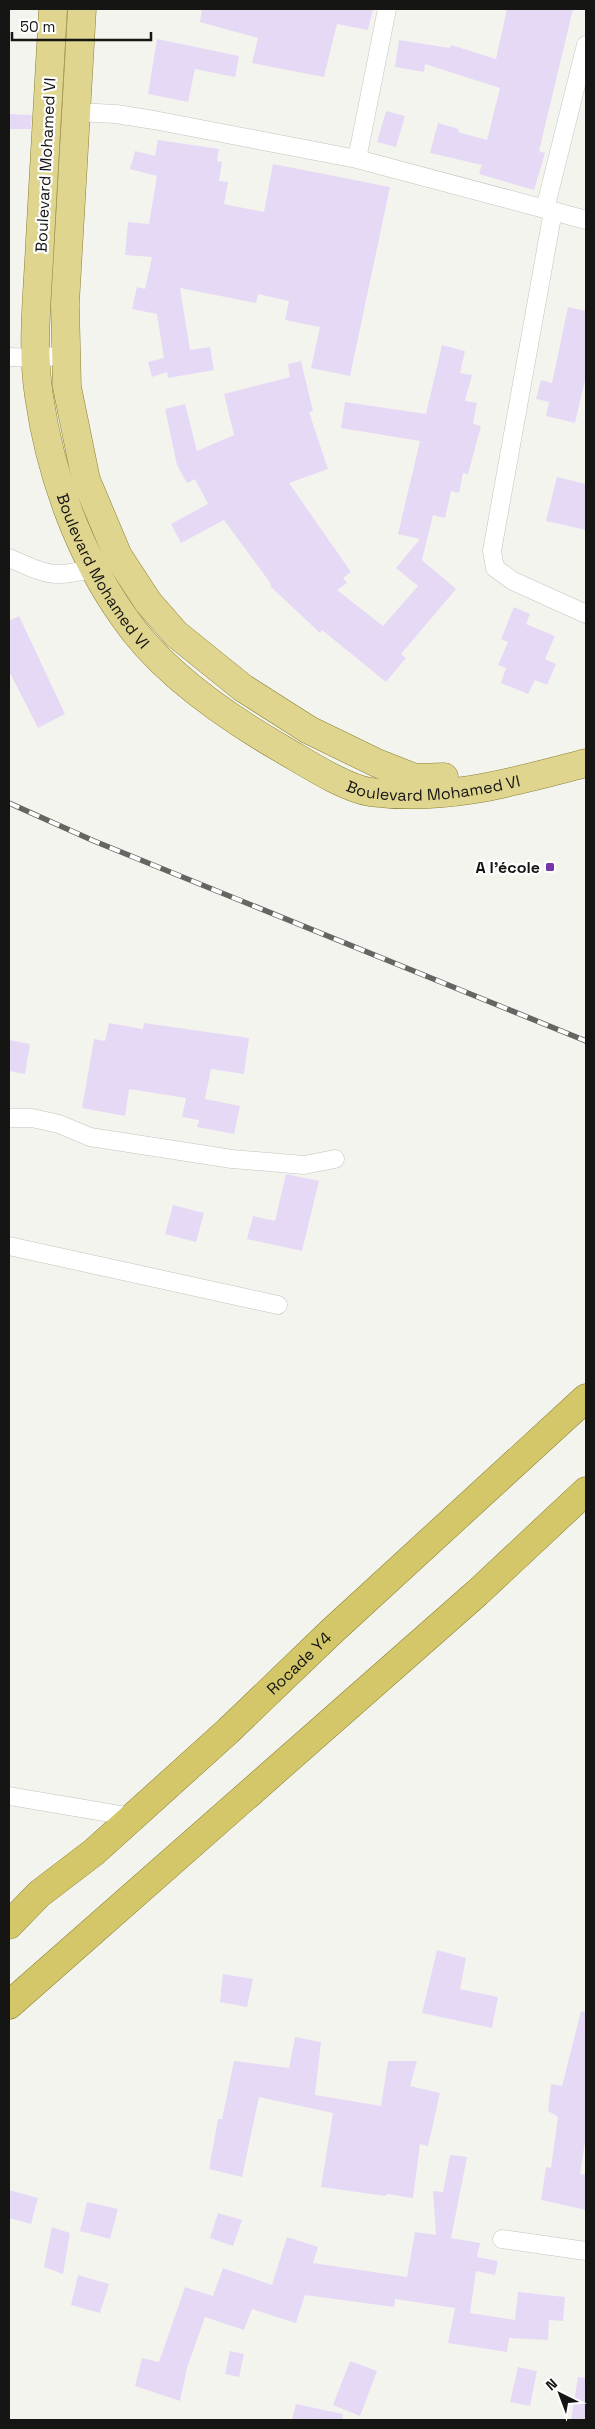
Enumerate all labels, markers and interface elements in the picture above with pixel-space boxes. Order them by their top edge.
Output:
scale bar [12,10,151,42]
text: 50 m [20,17,55,36]
street label: Boulevard Mohamed VI [30,77,61,253]
street label: Boulevard Mohamed VI [52,491,154,653]
street label: Boulevard Mohamed VI [343,770,522,806]
place label: A l'école [476,857,540,878]
marker: A l'école [544,861,556,873]
street label: Rocade Y4 [262,1627,336,1699]
north arrow [535,2369,585,2419]
text: N [542,2375,561,2394]

